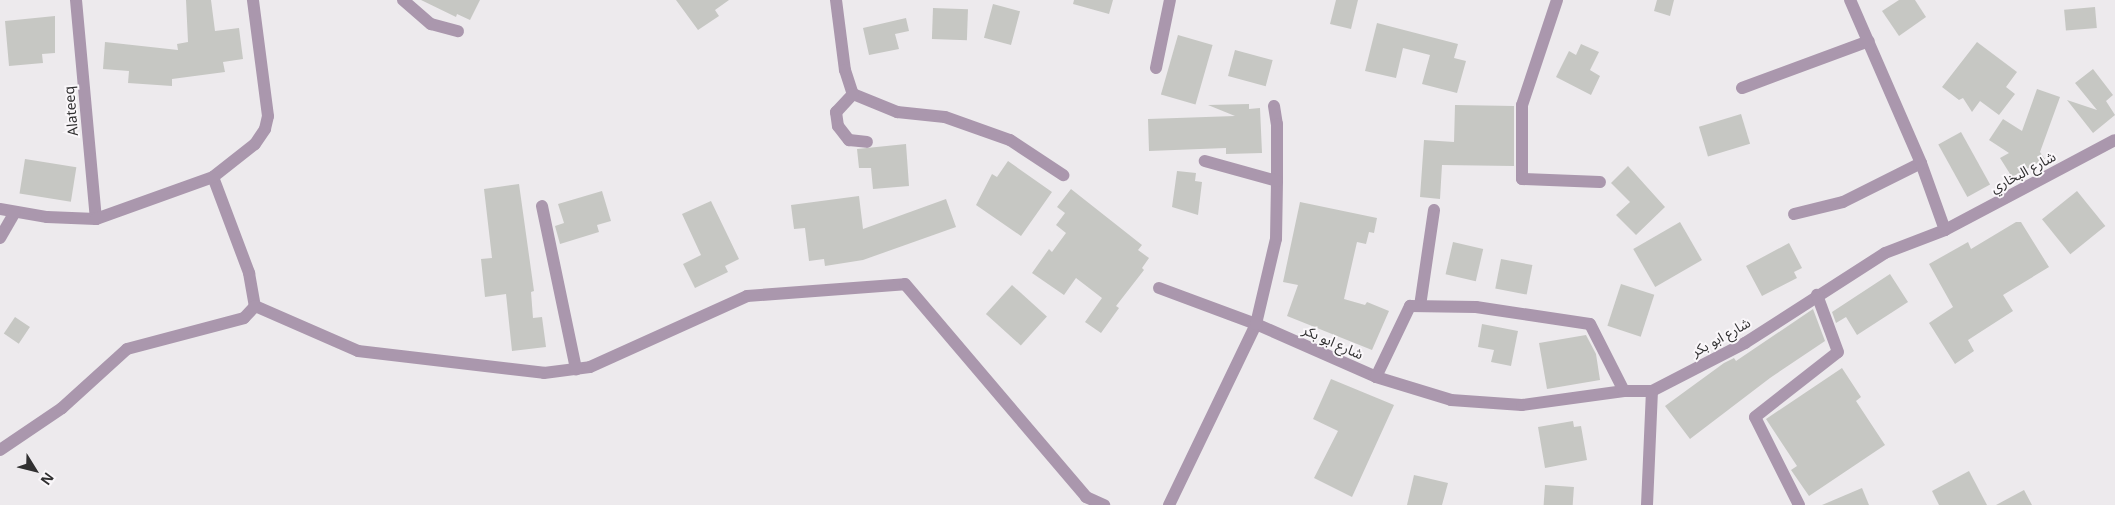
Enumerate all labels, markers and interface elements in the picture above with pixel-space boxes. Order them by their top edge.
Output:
street label: Alateeq [60,85,82,137]
street label: شارع البخاري [1988,148,2058,196]
street label: شارع ابو بكر [1689,314,1753,360]
street label: شارع ابو بكر [1300,321,1366,363]
north arrow [10,445,60,495]
text: N [37,469,59,489]

